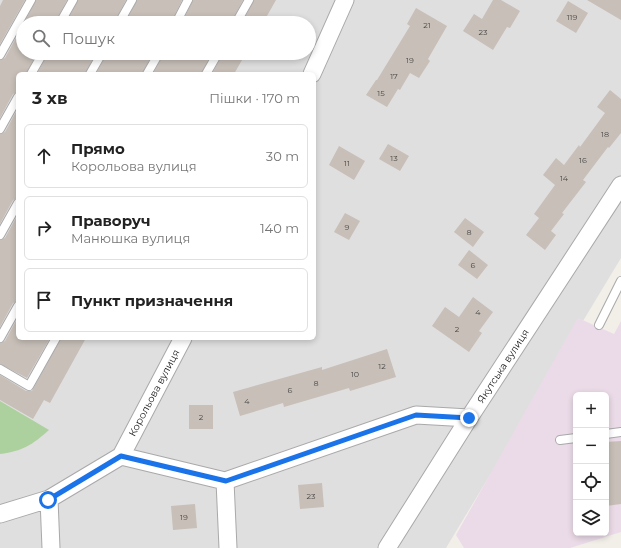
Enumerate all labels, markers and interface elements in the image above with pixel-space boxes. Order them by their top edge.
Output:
house number: 119 [567,12,577,22]
search box [16,16,316,60]
house number: 21 [423,20,431,30]
icon: search [30,27,52,49]
house number: 23 [478,27,488,37]
text: Пошук [62,29,115,48]
house number: 19 [406,55,414,65]
house number: 17 [390,71,398,81]
text: 3 хв [32,88,68,108]
house number: 15 [377,88,385,98]
text: Пішки · 170 m [209,90,300,106]
house number: 18 [601,129,609,139]
text: Прямо [71,139,125,158]
icon: ahead [33,145,55,167]
text: 30 m [266,148,299,164]
house number: 13 [390,153,398,163]
house number: 16 [579,155,587,165]
text: Корольова вулиця [71,158,197,174]
house number: 11 [344,158,350,168]
house number: 14 [560,173,569,183]
text: Праворуч [71,211,151,230]
icon: right [33,217,55,239]
text: 140 m [260,220,299,236]
house number: 9 [345,222,350,232]
house number: 8 [466,227,472,237]
text: Манюшка вулиця [71,230,190,246]
house number: 6 [471,260,476,270]
icon: arrive [33,289,55,311]
text: Пункт призначення [71,291,233,310]
house number: 4 [475,307,481,317]
house number: 2 [455,324,460,334]
street label: Якутська вулиця [474,326,532,406]
street label: Корольова вулиця [126,347,182,439]
house number: 12 [378,361,386,371]
house number: 10 [351,369,359,379]
house number: 8 [313,378,319,388]
house number: 6 [288,385,293,395]
map controls [573,392,609,536]
button: + [573,392,609,428]
house number: 4 [244,396,250,406]
route end [460,409,478,427]
house number: 2 [199,412,204,422]
button: − [573,428,609,464]
button: locate [573,464,609,500]
route start [39,491,57,509]
house number: 23 [306,491,316,501]
button: layers [573,500,609,536]
house number: 19 [180,512,188,522]

